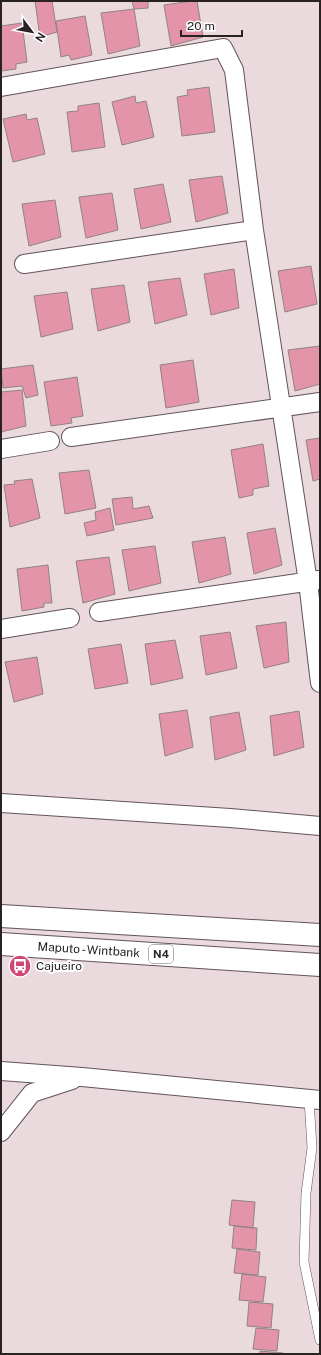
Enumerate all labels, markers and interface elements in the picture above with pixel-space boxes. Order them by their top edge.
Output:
north arrow [12,12,52,52]
scale bar [181,12,242,38]
text: 20 m [187,19,215,33]
text: N [33,30,48,44]
street label: Maputo - Wintbank [37,939,141,960]
road number: N4 [149,945,173,963]
bus stop icon: Cajueiro [7,953,33,979]
place label: Cajueiro [36,959,82,973]

